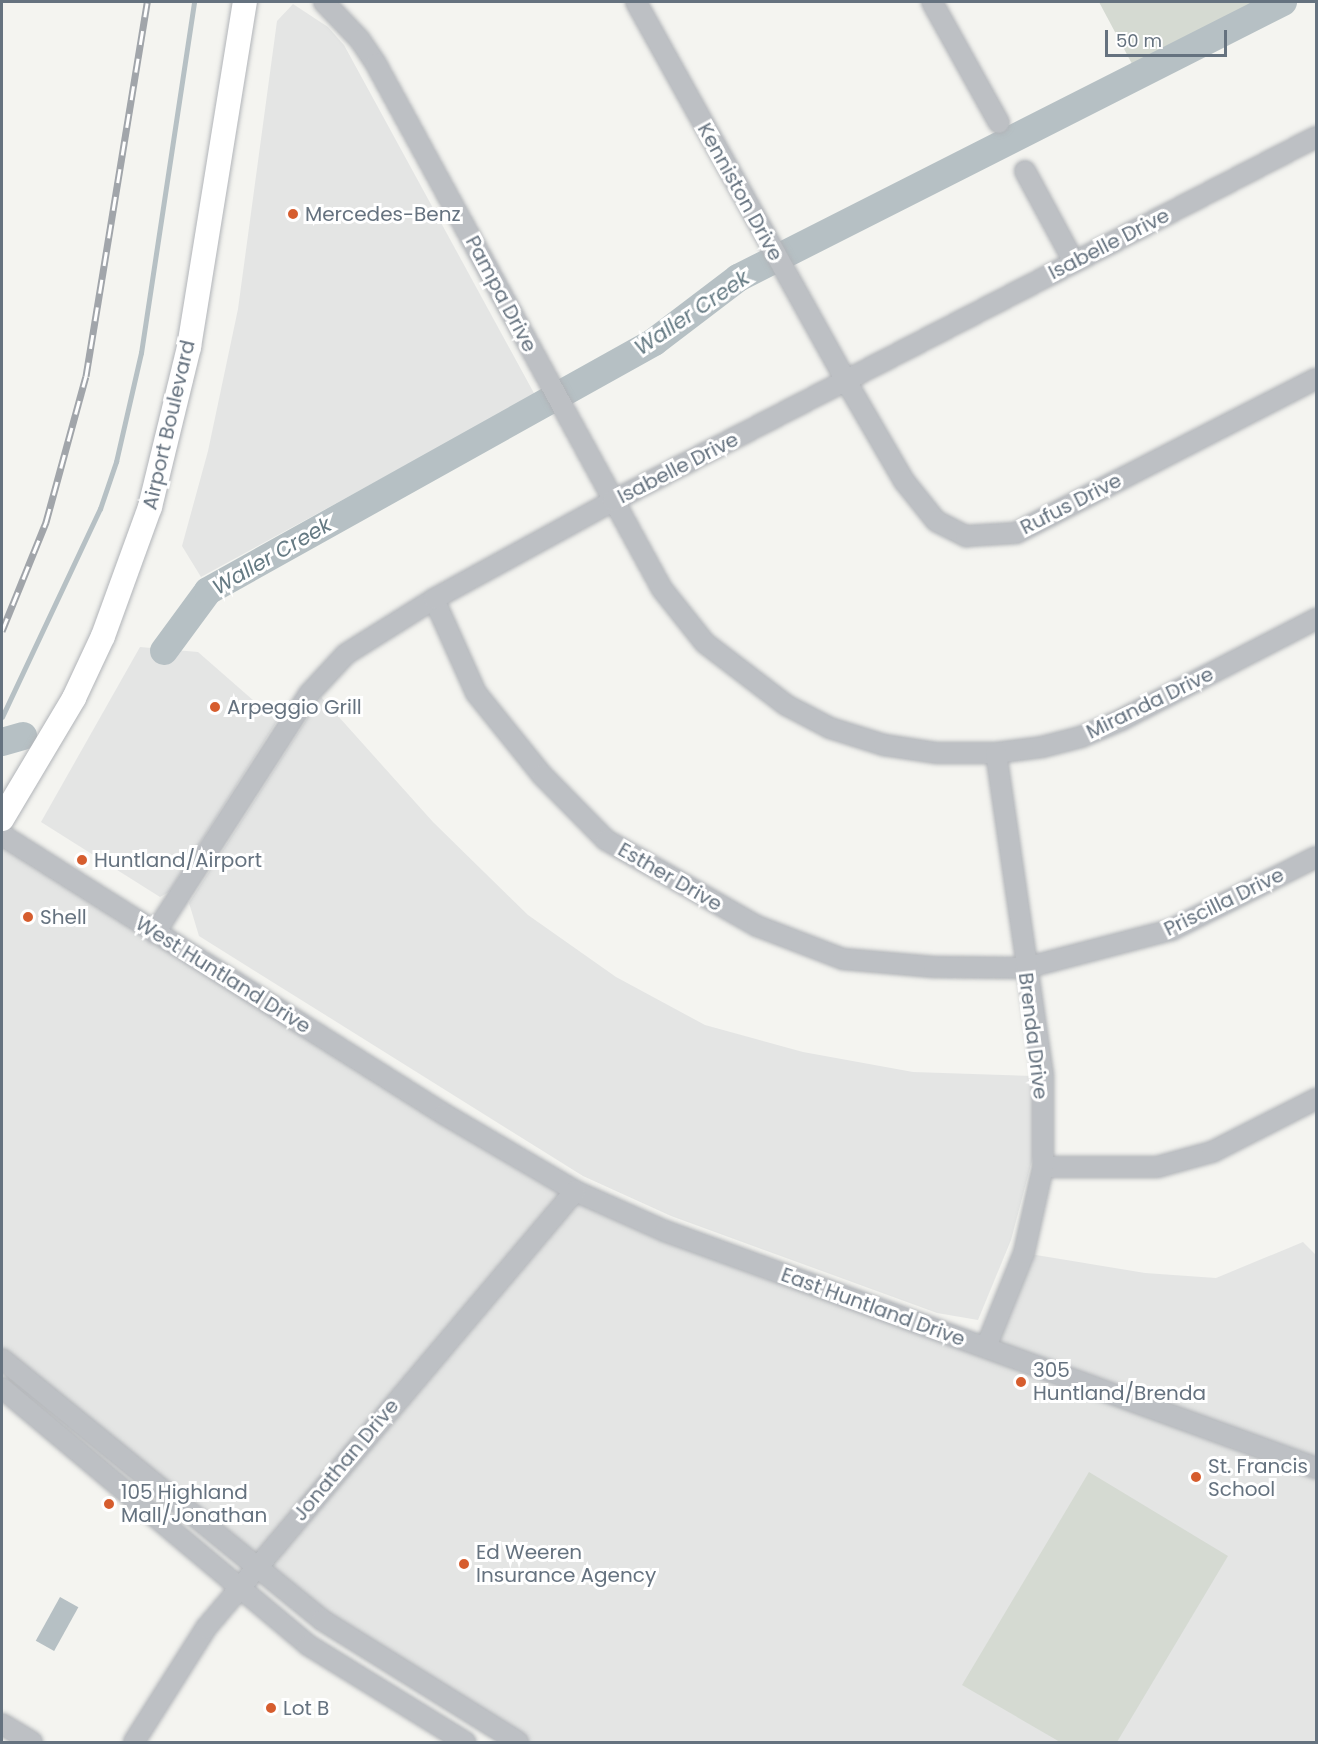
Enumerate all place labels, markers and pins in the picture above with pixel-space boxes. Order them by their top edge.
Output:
place label: Mercedes-Benz [305,202,461,226]
marker: Mercedes-Benz [286,207,300,221]
place label: Arpeggio Grill [227,695,362,719]
marker: Arpeggio Grill [208,700,222,714]
place label: Huntland/Airport [94,848,262,872]
marker: Huntland/Airport [75,853,89,867]
place label: Shell [40,905,87,929]
marker: Shell [21,910,35,924]
place label: 305 Huntland/Brenda [1033,1358,1206,1405]
marker: 305 Huntland/Brenda [1014,1375,1028,1389]
place label: St. Francis School [1208,1454,1308,1501]
marker: St. Francis School [1189,1470,1203,1484]
place label: 105 Highland Mall/Jonathan [121,1480,267,1527]
marker: 105 Highland Mall/Jonathan [102,1497,116,1511]
place label: Ed Weeren Insurance Agency [476,1540,656,1587]
marker: Ed Weeren Insurance Agency [457,1557,471,1571]
place label: Lot B [283,1696,329,1720]
marker: Lot B [264,1701,278,1715]

